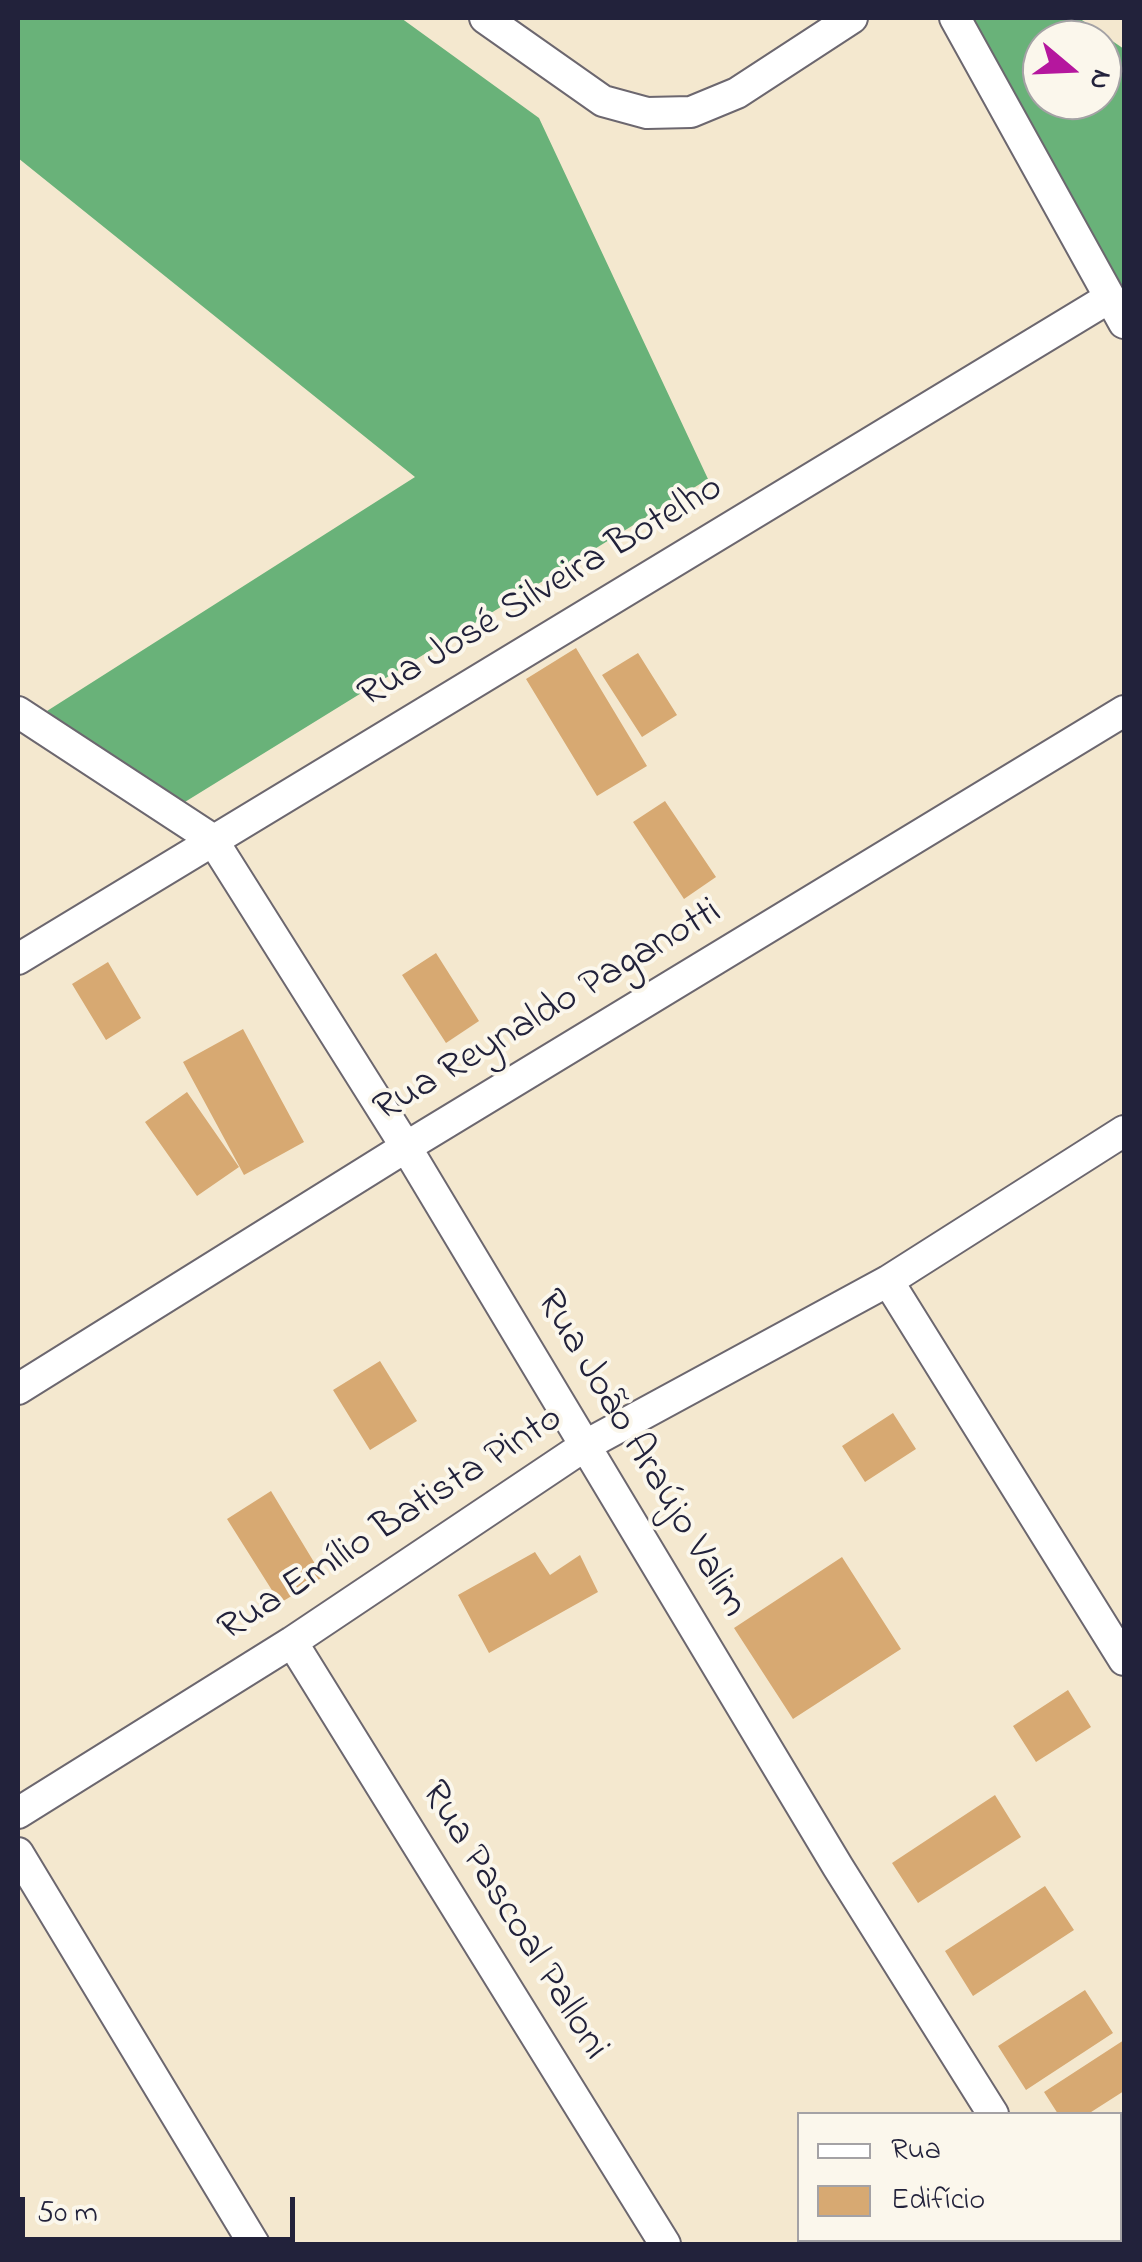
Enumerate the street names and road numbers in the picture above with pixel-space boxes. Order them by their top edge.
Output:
street label: Rua José Silveira Botelho [351,466,733,722]
street label: Rua Reynaldo Paganotti [367,890,731,1136]
street label: Rua João Araújo Valim [522,1283,756,1627]
street label: Rua Emílio Batista Pinto [211,1397,573,1655]
street label: Rua Pascoal Palloni [407,1774,617,2070]

